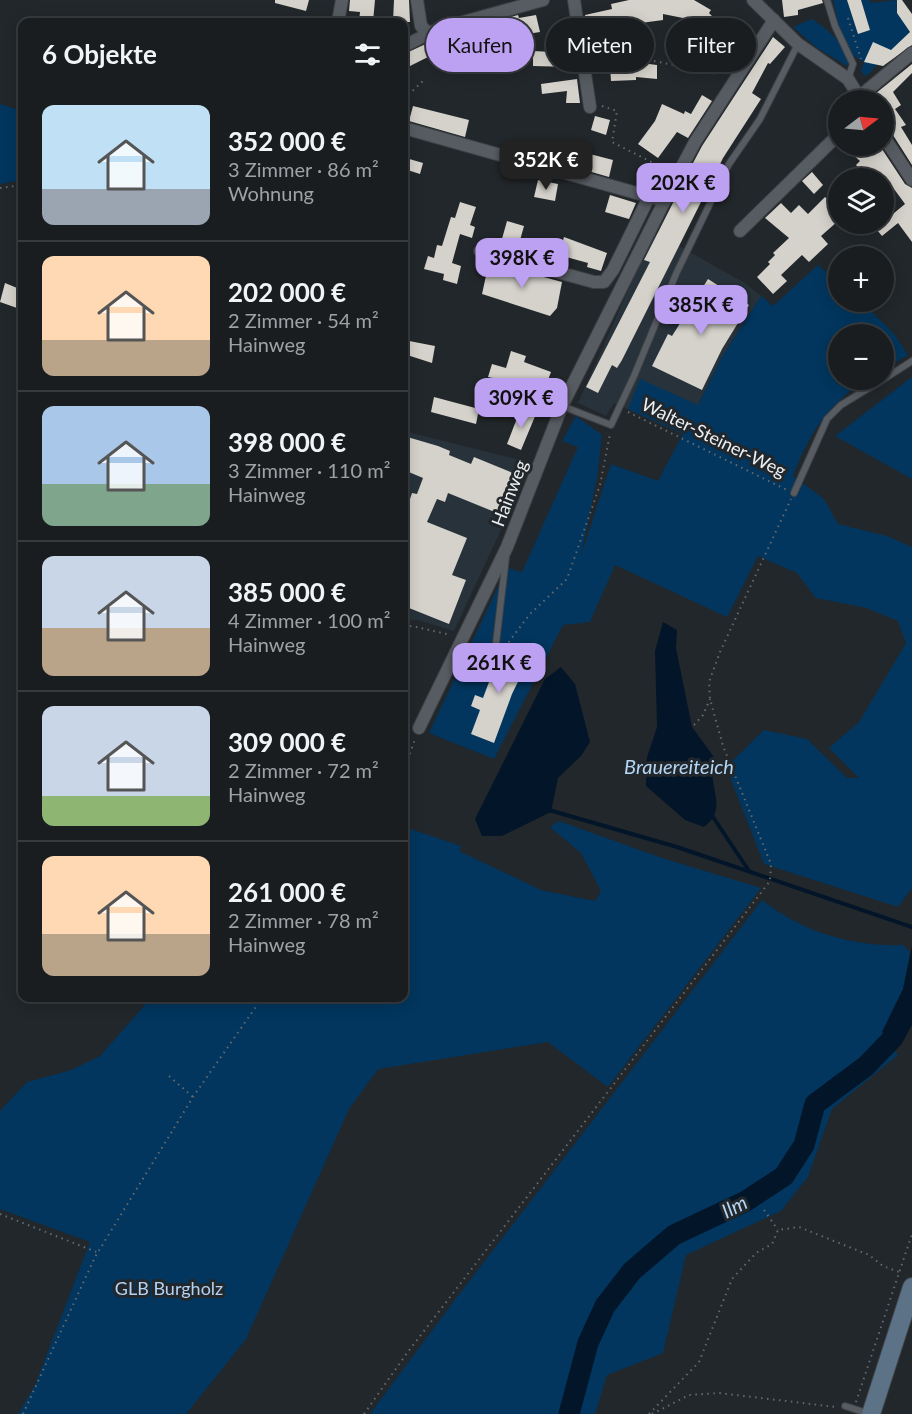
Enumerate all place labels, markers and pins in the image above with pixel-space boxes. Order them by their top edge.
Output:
pin: 352K € [497,140,595,191]
pin: 202K € [634,163,732,214]
pin: 398K € [473,238,571,289]
pin: 385K € [652,285,750,336]
pin: 309K € [472,378,570,429]
pin: 261K € [450,643,548,694]

